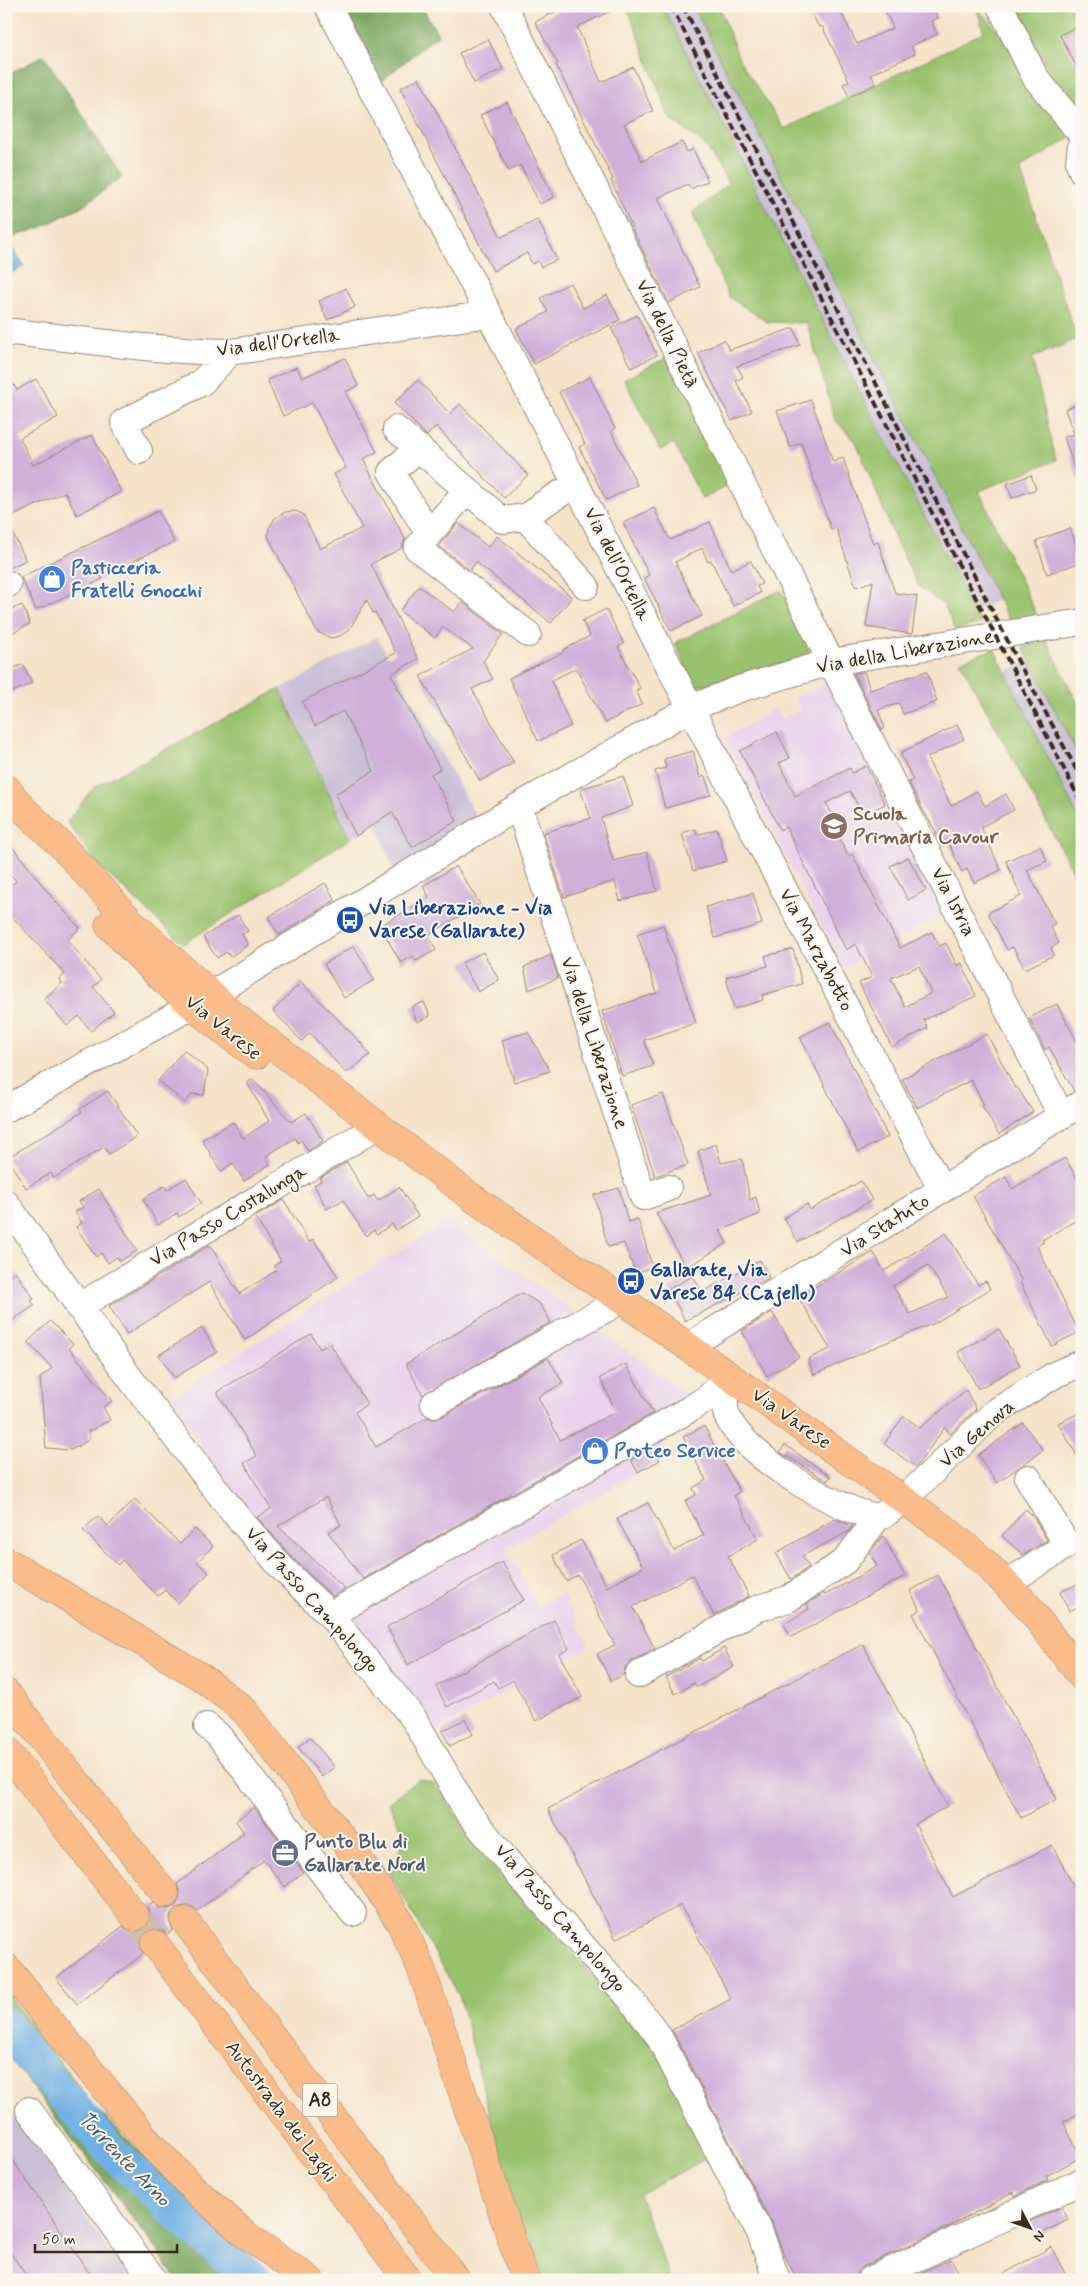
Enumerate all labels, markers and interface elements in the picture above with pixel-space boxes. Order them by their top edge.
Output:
street label: Via della Pietà [629,275,705,393]
street label: Via dell'Ortella [215,322,342,364]
street label: Via dell'Ortella [577,503,658,626]
place label: Pasticceria Fratelli Gnocchi [71,555,203,605]
shop icon: Pasticceria Fratelli Gnocchi [37,564,67,594]
street label: Via della Liberazione [814,623,996,681]
place label: Scuola Primaria Cavour [853,801,999,851]
school or university icon: Scuola Primaria Cavour [819,811,849,841]
street label: Via Istria [924,863,982,941]
street label: Via Marzabotto [772,884,860,1016]
place label: Via Liberazione - Via Varese (Gallarate) [369,895,553,945]
bus stop icon: Via Liberazione - Via Varese (Gallarate) [335,905,365,935]
street label: Via della Liberazione [553,953,635,1133]
street label: Via Varese [179,989,267,1067]
street label: Via Passo Costalunga [144,1158,313,1274]
street label: Via Statuto [835,1188,935,1264]
place label: Gallarate, Via Varese 84 (Cajello) [650,1257,816,1307]
bus stop icon: Gallarate, Via Varese 84 (Cajello) [616,1266,646,1296]
street label: Via Varese [746,1382,836,1456]
street label: Via Genova [933,1393,1021,1475]
shop icon: Proteo Service [580,1436,610,1466]
place label: Proteo Service [614,1438,736,1465]
street label: Via Passo Campolongo [238,1521,385,1680]
place label: Punto Blu di Gallarate Nord [304,1829,426,1879]
office icon: Punto Blu di Gallarate Nord [270,1838,300,1868]
street label: Via Passo Campolongo [487,1838,632,1999]
street label: Autostrada dei Laghi [217,2035,343,2190]
road number: A8 [302,2084,338,2116]
water label: Torrente Arno [71,2105,178,2214]
north arrow [1006,2204,1056,2254]
scale bar [35,2221,178,2253]
text: N [1029,2226,1049,2245]
text: 50 m [42,2230,76,2250]

